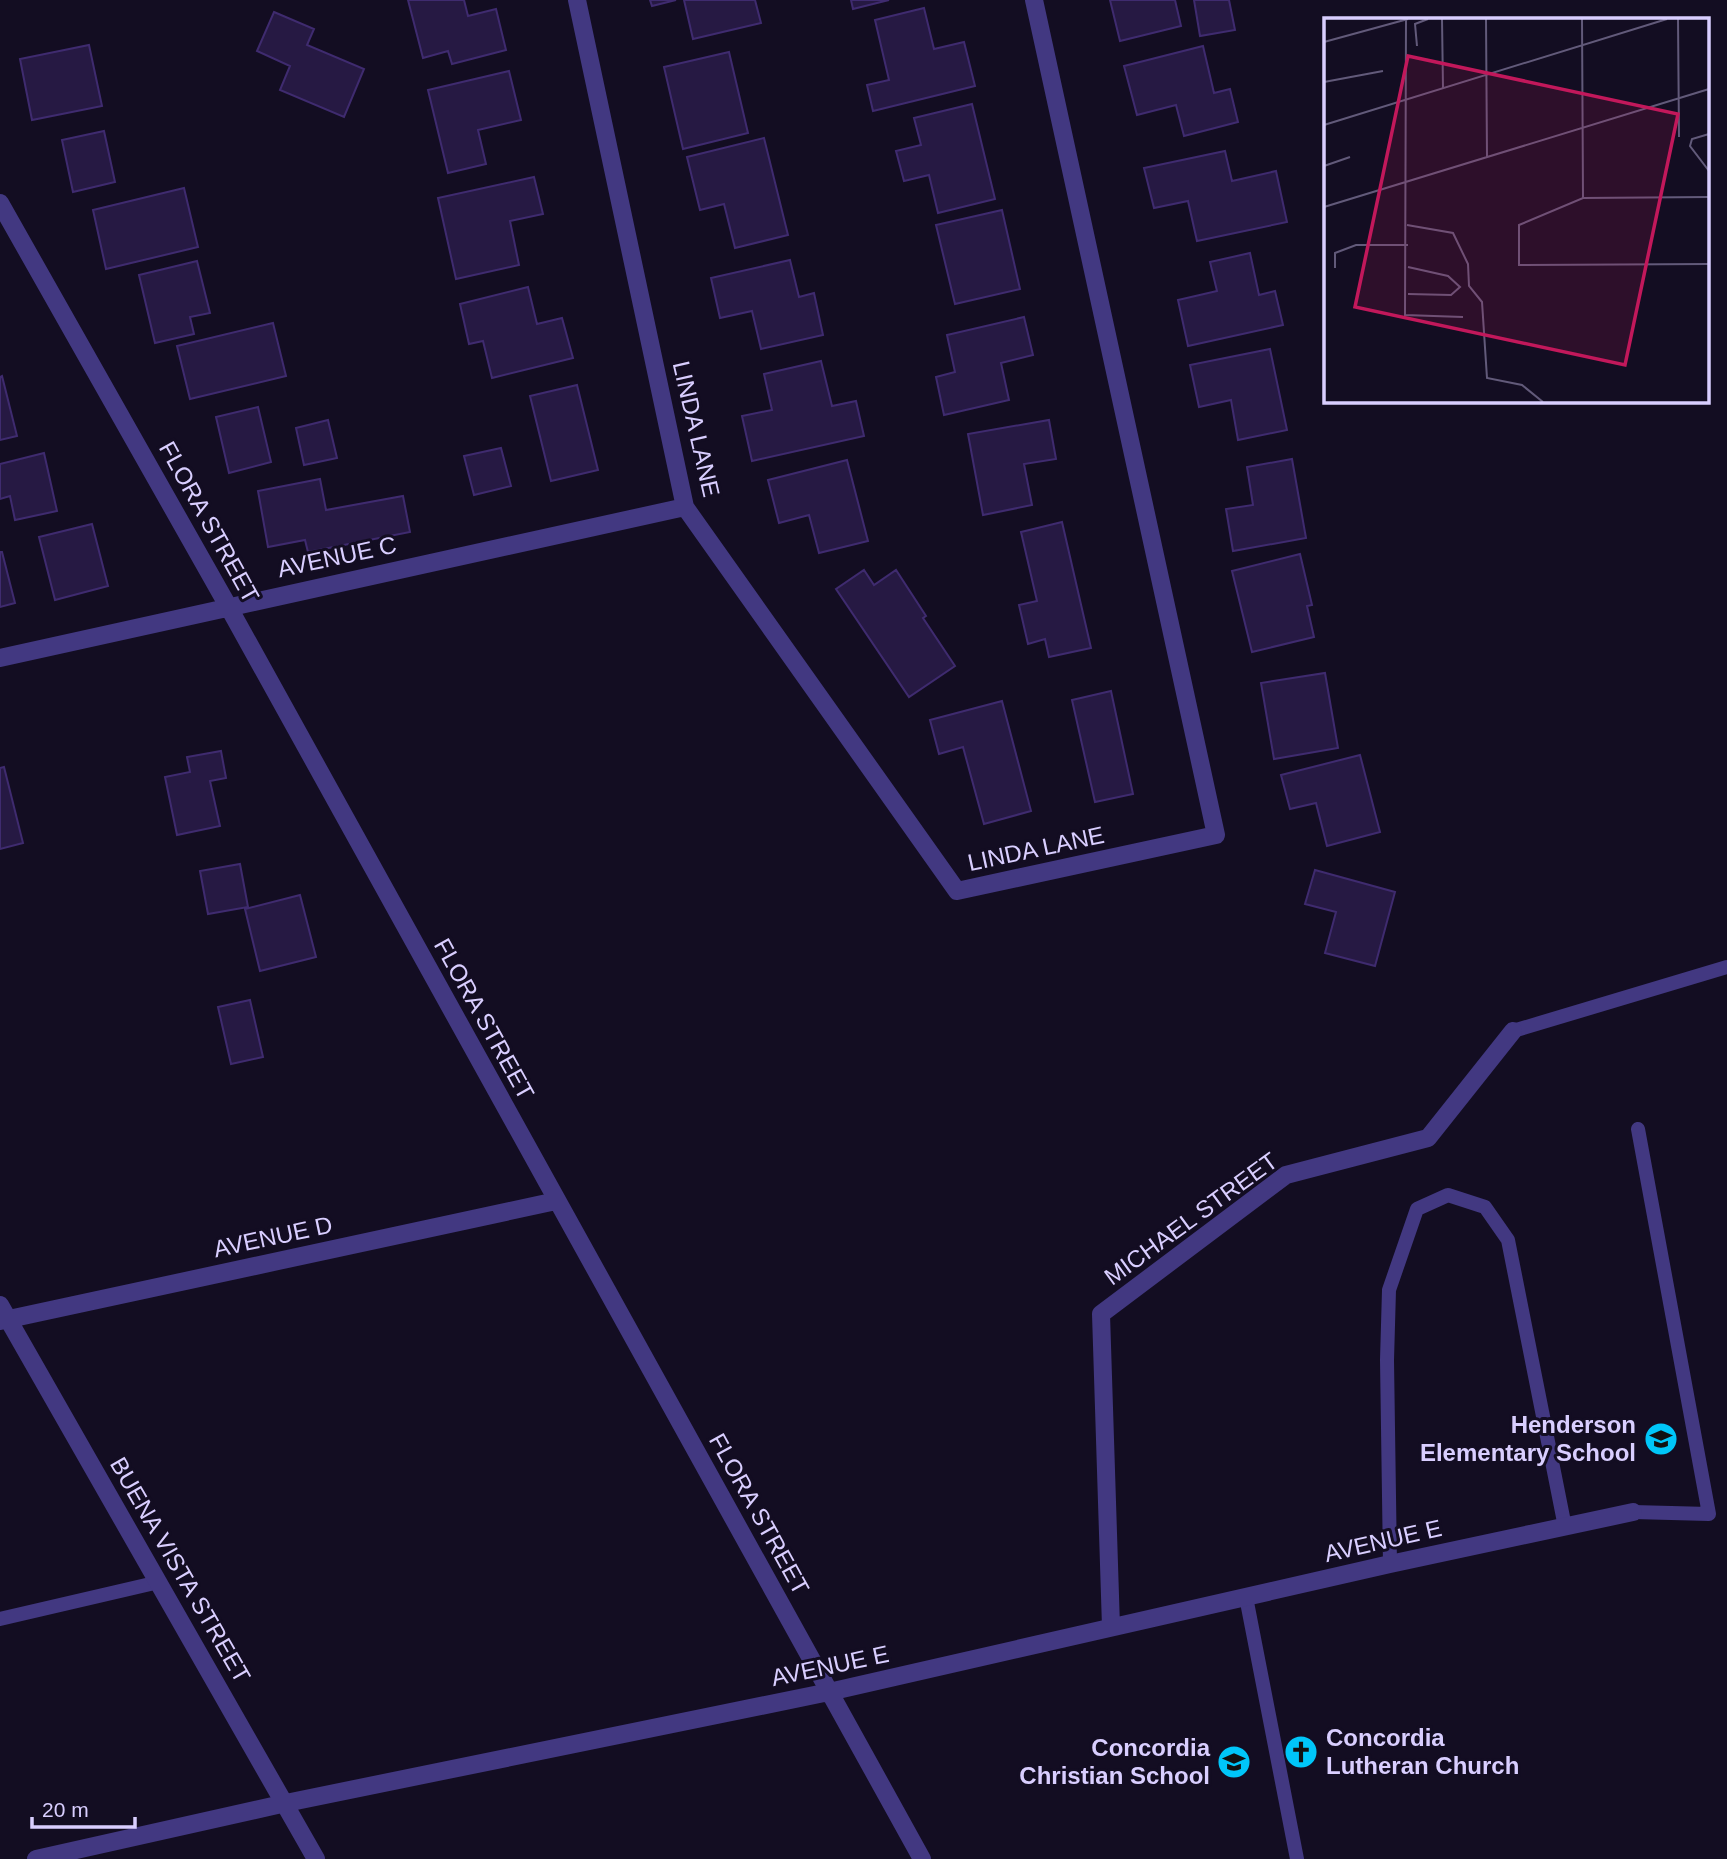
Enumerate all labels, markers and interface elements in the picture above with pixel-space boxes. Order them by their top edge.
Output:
inset map [1324,18,1710,402]
street label: LINDA LANE [668,358,725,500]
street label: FLORA STREET [154,436,265,607]
street label: AVENUE C [275,531,399,582]
street label: LINDA LANE [965,821,1107,876]
street label: FLORA STREET [429,933,540,1104]
street label: MICHAEL STREET [1099,1147,1283,1290]
street label: AVENUE D [211,1211,335,1262]
place label: Henderson Elementary School [1420,1411,1636,1466]
school or university icon: Henderson Elementary School [1642,1420,1680,1458]
street label: FLORA STREET [704,1428,815,1599]
street label: BUENA VISTA STREET [105,1452,256,1687]
street label: AVENUE E [1322,1514,1444,1567]
street label: AVENUE E [769,1640,891,1691]
place label: Concordia Lutheran Church [1326,1724,1519,1779]
church icon: Concordia Lutheran Church [1282,1733,1320,1771]
place label: Concordia Christian School [1019,1734,1211,1789]
school or university icon: Concordia Christian School [1215,1743,1253,1781]
scale bar [32,1786,135,1830]
text: 20 m [42,1798,89,1821]

